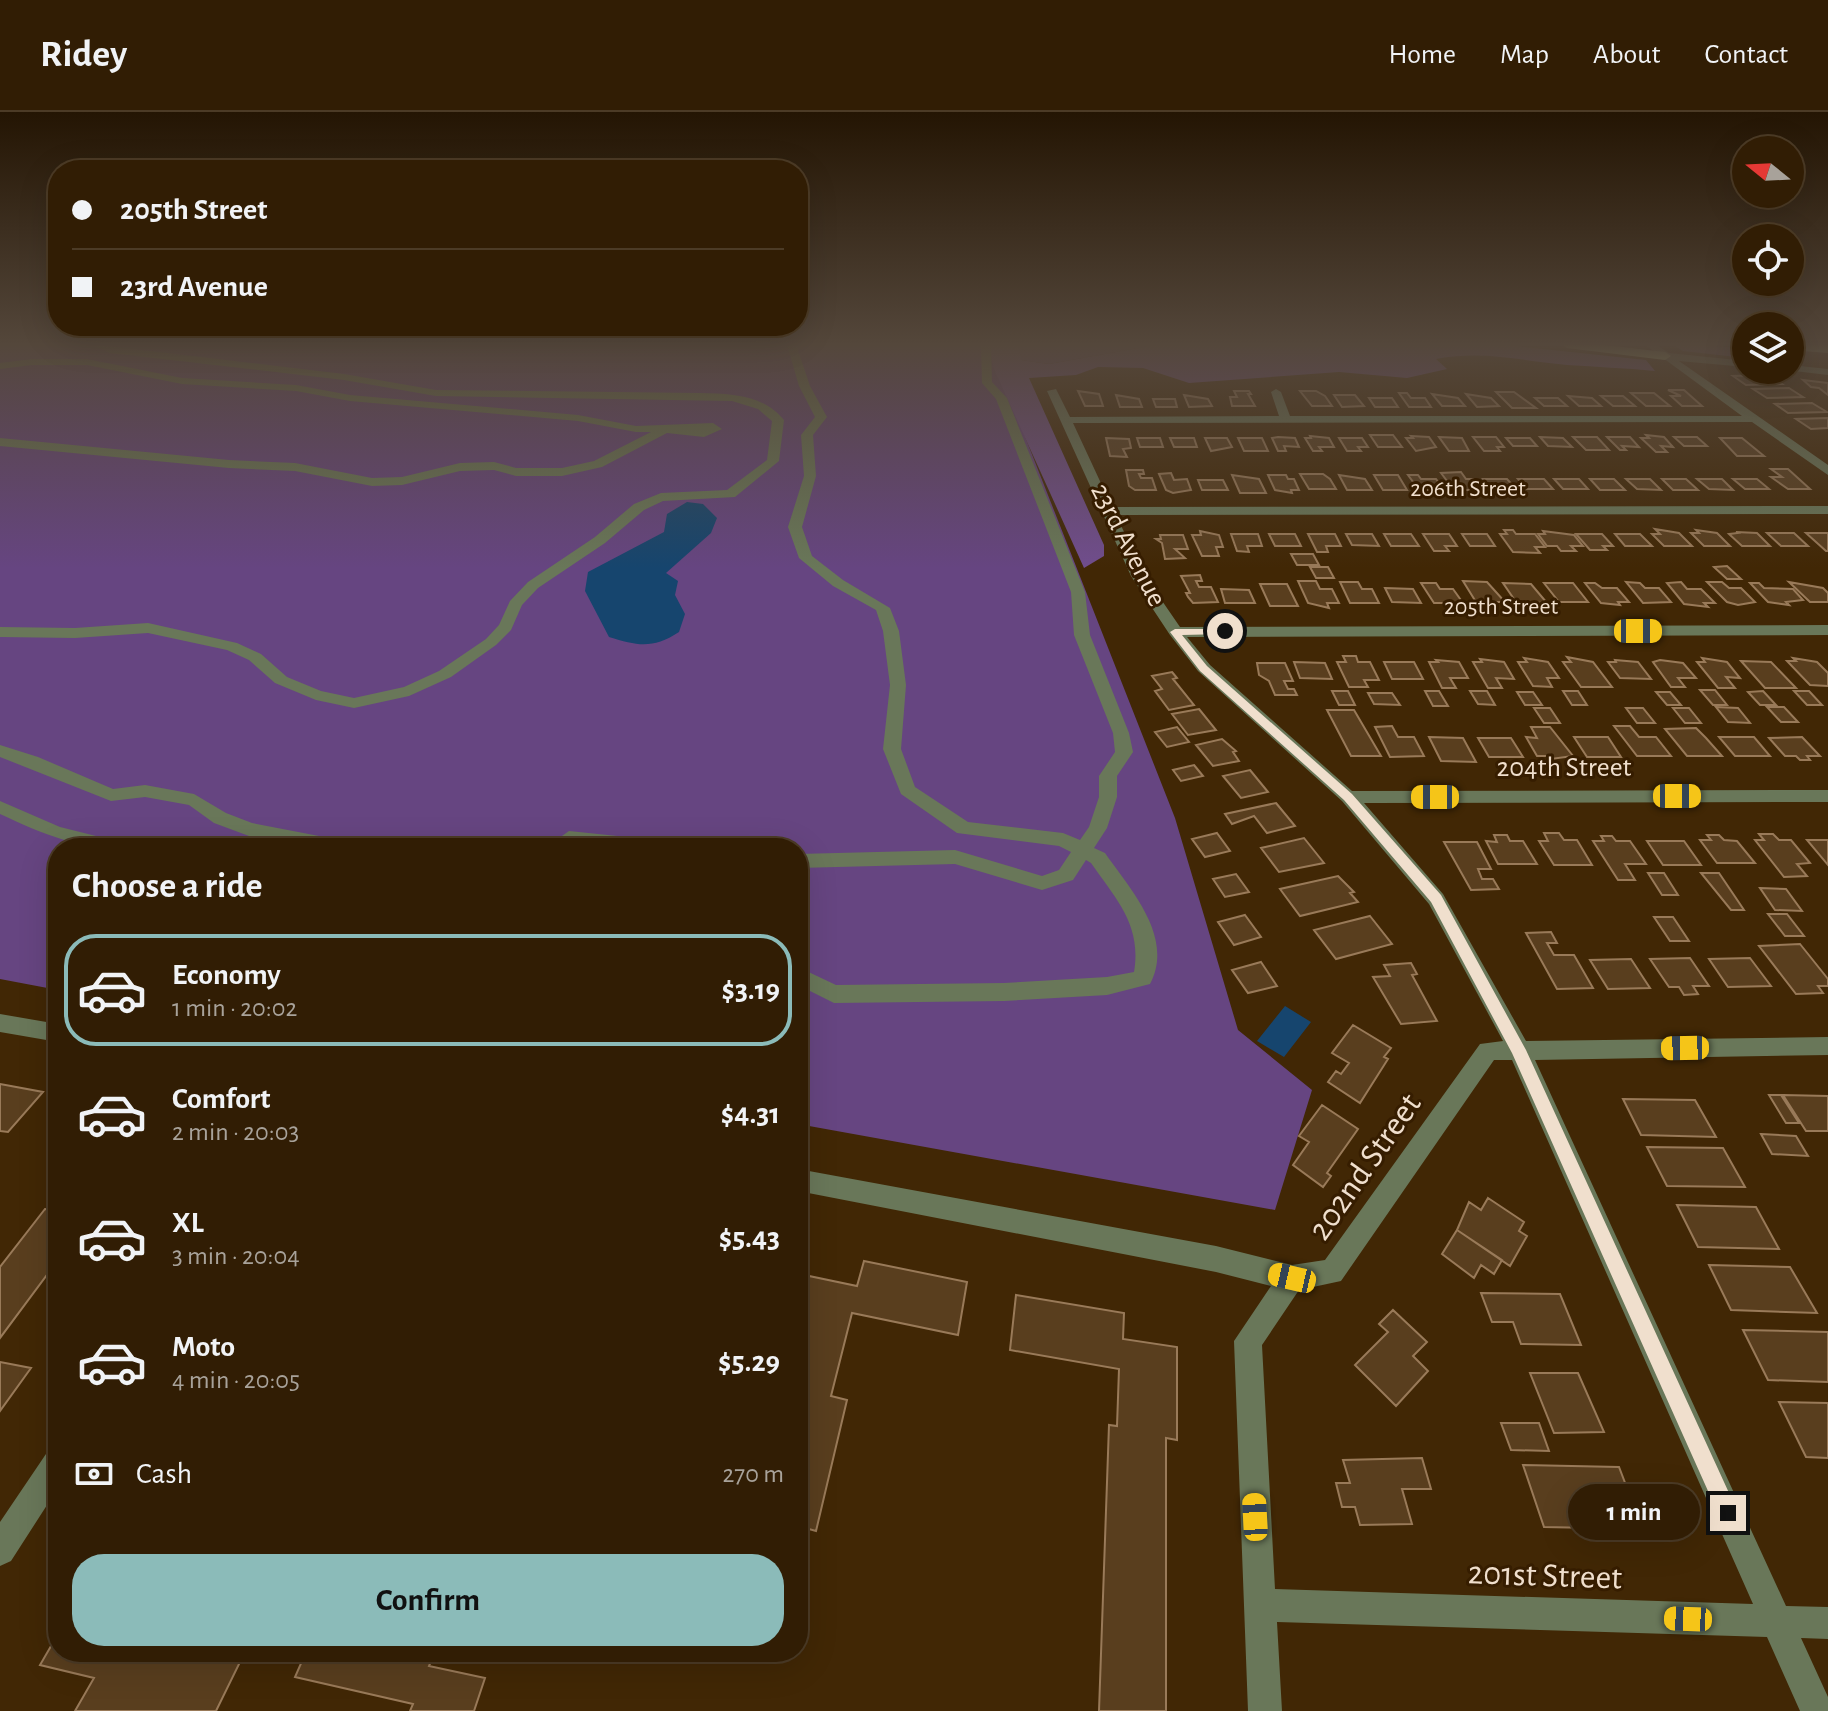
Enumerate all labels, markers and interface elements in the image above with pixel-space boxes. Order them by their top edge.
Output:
text: Ridey [40,36,127,74]
text: Home [1389,41,1456,69]
text: Map [1500,41,1549,69]
text: About [1593,41,1661,69]
text: Contact [1705,41,1788,69]
north arrow [1732,136,1804,208]
map controls [1732,136,1804,384]
text: 205th Street [120,195,267,225]
button: locate [1732,224,1804,296]
text: 23rd Avenue [120,272,268,302]
button: layers [1732,312,1804,384]
street label: 206th Street [1410,477,1526,501]
street label: 23rd Avenue [1085,479,1171,611]
street label: 205th Street [1444,595,1558,619]
route start [1207,613,1243,649]
car [1614,619,1662,643]
street label: 204th Street [1496,754,1632,782]
car [1653,784,1701,808]
car [1411,785,1459,809]
text: Choose a ride [72,868,262,904]
icon: car [76,954,148,1026]
text: Economy [172,960,281,990]
text: $3.19 [721,975,780,1005]
text: 1 min · 20:02 [172,995,297,1021]
car [1661,1036,1709,1060]
icon: car [76,1078,148,1150]
text: Comfort [172,1084,271,1114]
street label: 202nd Street [1302,1088,1428,1246]
text: $4.31 [721,1099,780,1129]
text: 2 min · 20:03 [172,1119,299,1145]
icon: car [76,1202,148,1274]
text: XL [172,1208,204,1238]
text: $5.43 [719,1223,780,1253]
text: 3 min · 20:04 [172,1243,300,1269]
car [1266,1261,1318,1295]
icon: car [76,1326,148,1398]
text: Moto [172,1332,235,1362]
text: $5.29 [718,1347,780,1377]
text: 4 min · 20:05 [172,1367,300,1393]
icon: cash [72,1452,116,1496]
text: Cash [136,1459,192,1489]
text: 270 m [723,1461,784,1487]
callout: 1 min [1568,1485,1700,1541]
car [1242,1492,1268,1542]
route end [1710,1495,1746,1531]
text: 1 min [1607,1499,1661,1525]
button: Confirm [72,1554,784,1646]
street label: 201st Street [1467,1556,1623,1596]
car [1664,1606,1712,1632]

